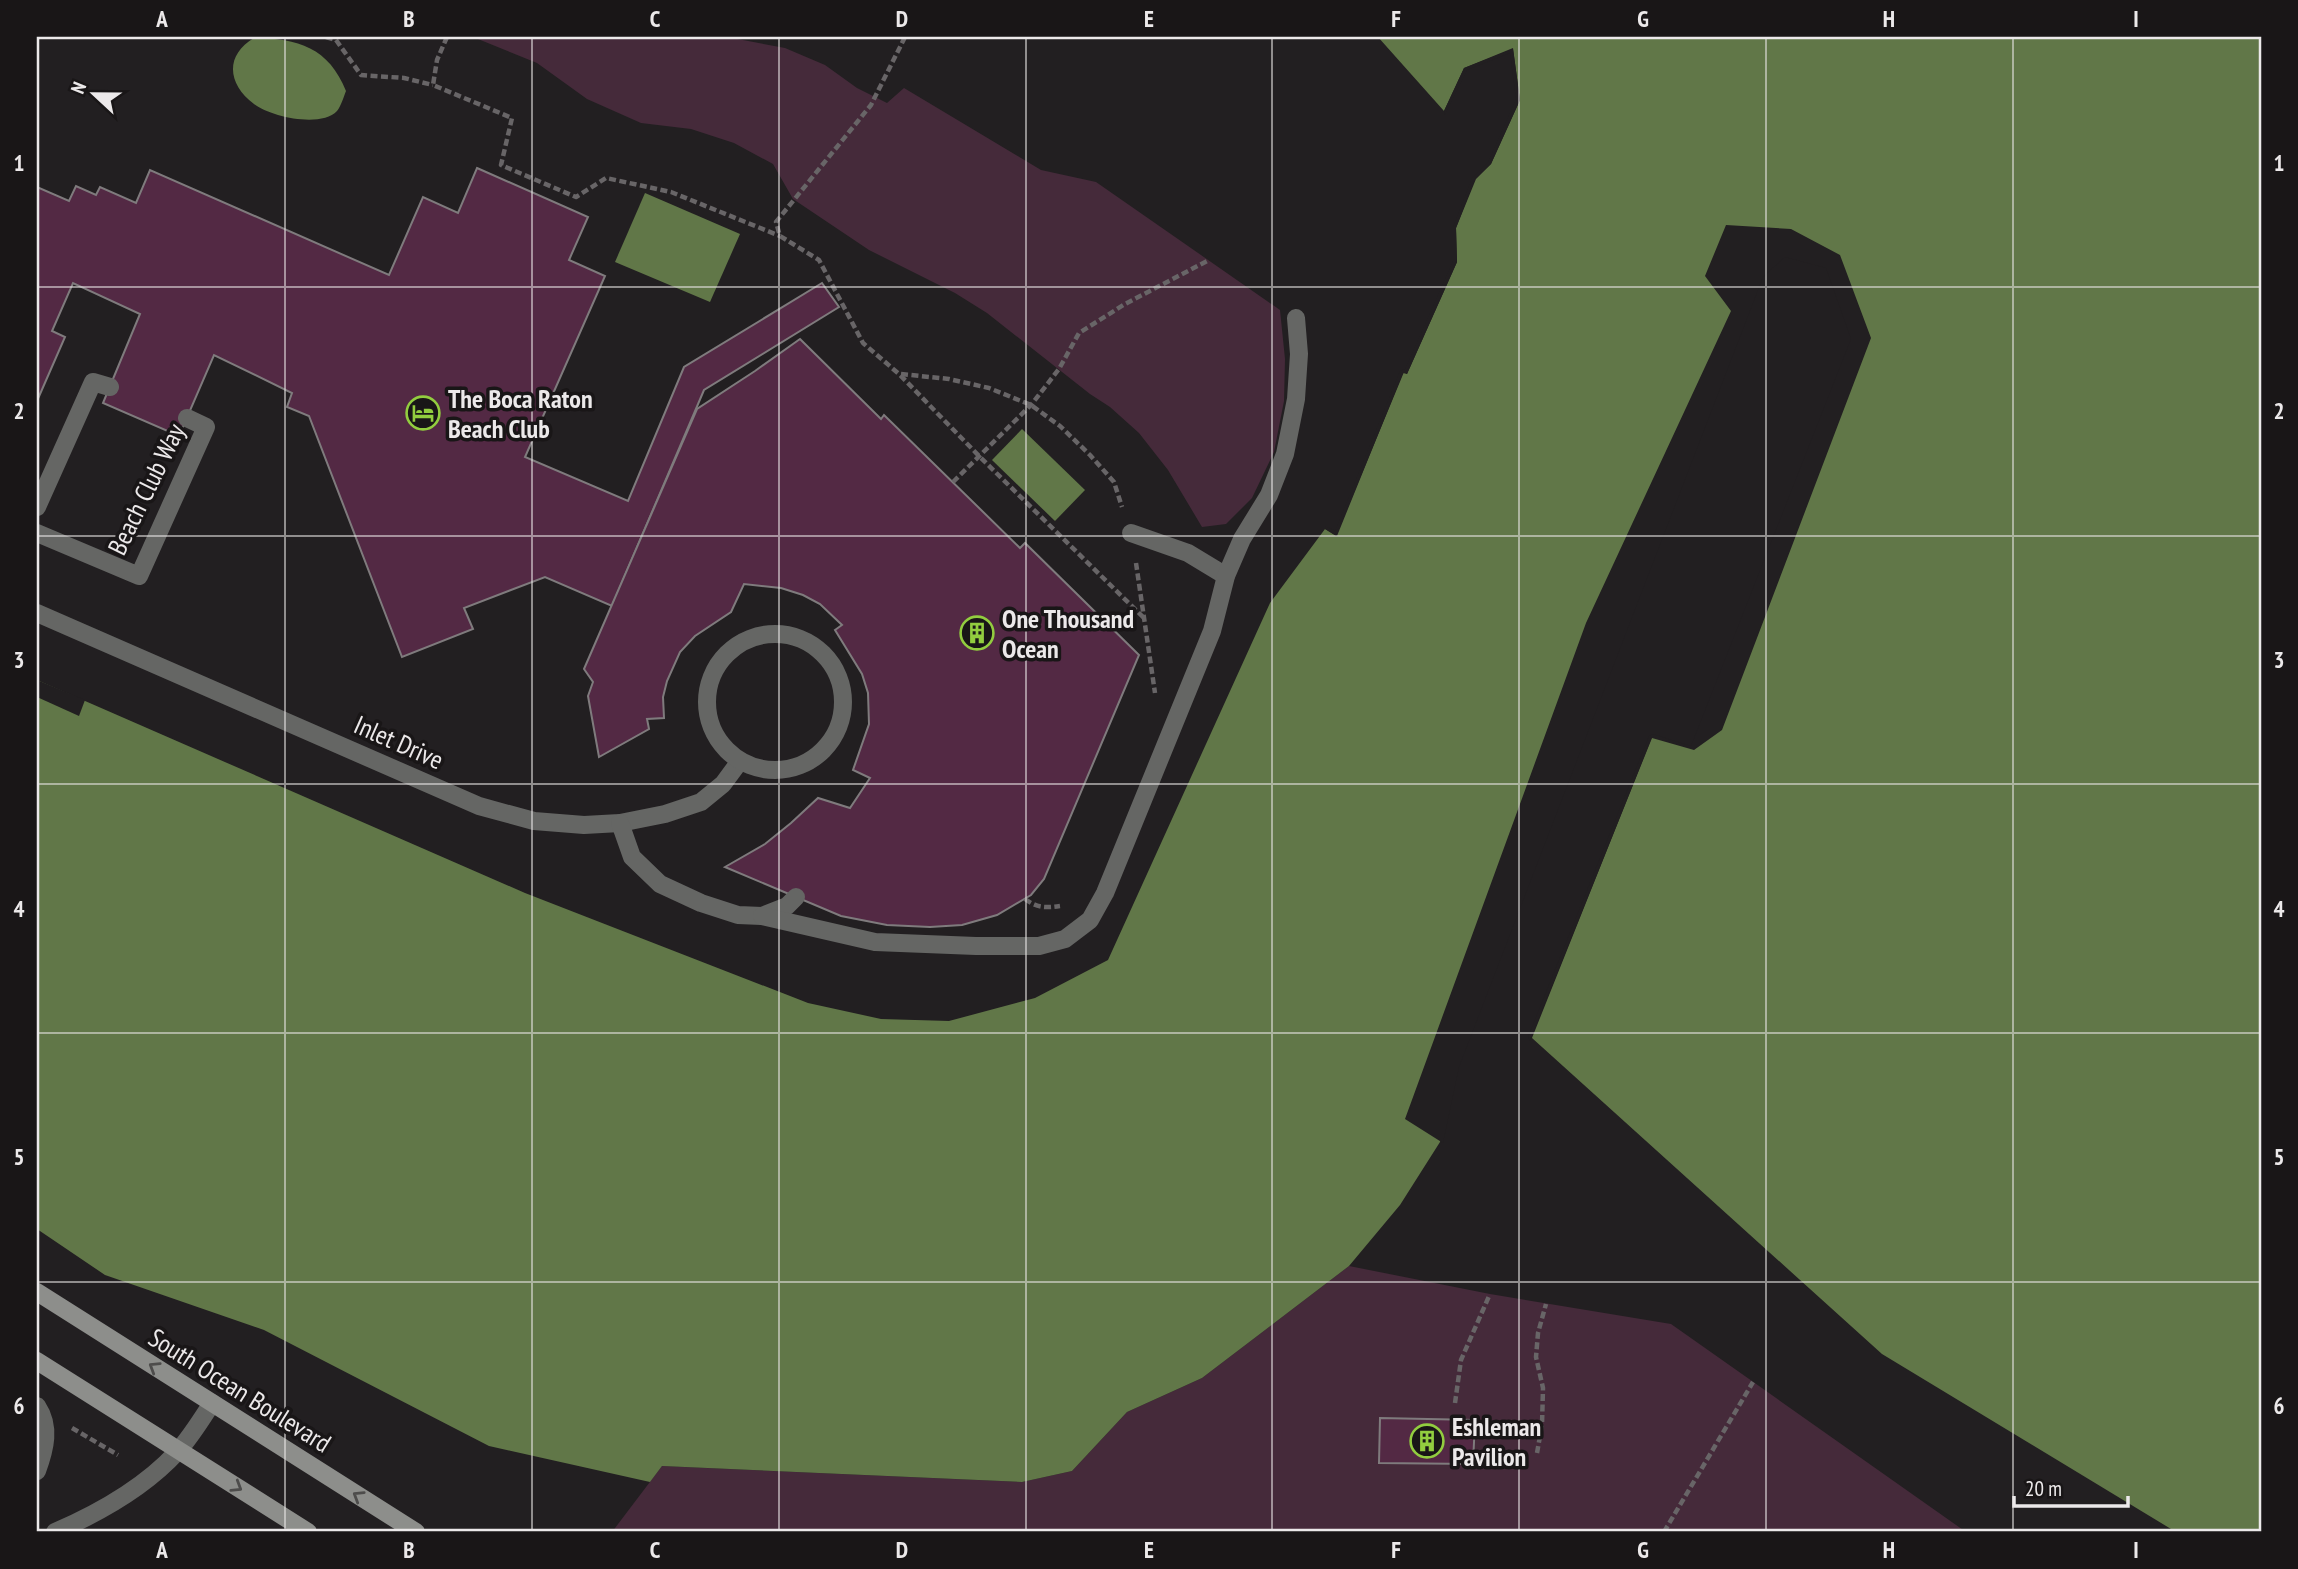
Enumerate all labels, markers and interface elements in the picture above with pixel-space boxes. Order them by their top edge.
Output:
text: A [155,4,168,33]
text: B [403,4,415,33]
text: C [650,4,661,33]
text: D [896,4,908,33]
text: E [1144,4,1154,33]
text: F [1391,4,1401,33]
text: G [1637,4,1649,33]
text: H [1883,4,1895,33]
text: I [2133,4,2139,33]
north arrow [60,60,130,130]
text: N [65,78,91,97]
text: 1 [14,148,25,177]
text: 1 [2274,148,2285,177]
place label: The Boca Raton Beach Club [448,382,593,445]
hotel icon: The Boca Raton Beach Club [404,394,442,432]
text: 2 [14,396,25,425]
text: 2 [2274,396,2285,425]
street label: Beach Club Way [100,418,192,560]
place label: One Thousand Ocean [1002,602,1134,665]
building icon: One Thousand Ocean [958,614,996,652]
text: 3 [14,645,25,674]
text: 3 [2274,645,2285,674]
street label: Inlet Drive [349,708,449,776]
text: 4 [14,894,25,923]
text: 4 [2274,894,2285,923]
text: 5 [14,1142,25,1171]
text: 5 [2274,1142,2285,1171]
street label: South Ocean Boulevard [143,1321,337,1459]
one-way arrow [149,1362,162,1375]
text: 6 [14,1391,25,1420]
text: 6 [2274,1391,2285,1420]
place label: Eshleman Pavilion [1452,1410,1541,1473]
building icon: Eshleman Pavilion [1408,1422,1446,1460]
scale bar [2014,1464,2128,1508]
text: 20 m [2025,1475,2062,1502]
one-way arrow [229,1479,242,1492]
one-way arrow [353,1491,366,1504]
text: A [155,1535,168,1564]
text: B [403,1535,415,1564]
text: C [650,1535,661,1564]
text: D [896,1535,908,1564]
text: E [1144,1535,1154,1564]
text: F [1391,1535,1401,1564]
text: G [1637,1535,1649,1564]
text: H [1883,1535,1895,1564]
text: I [2133,1535,2139,1564]

